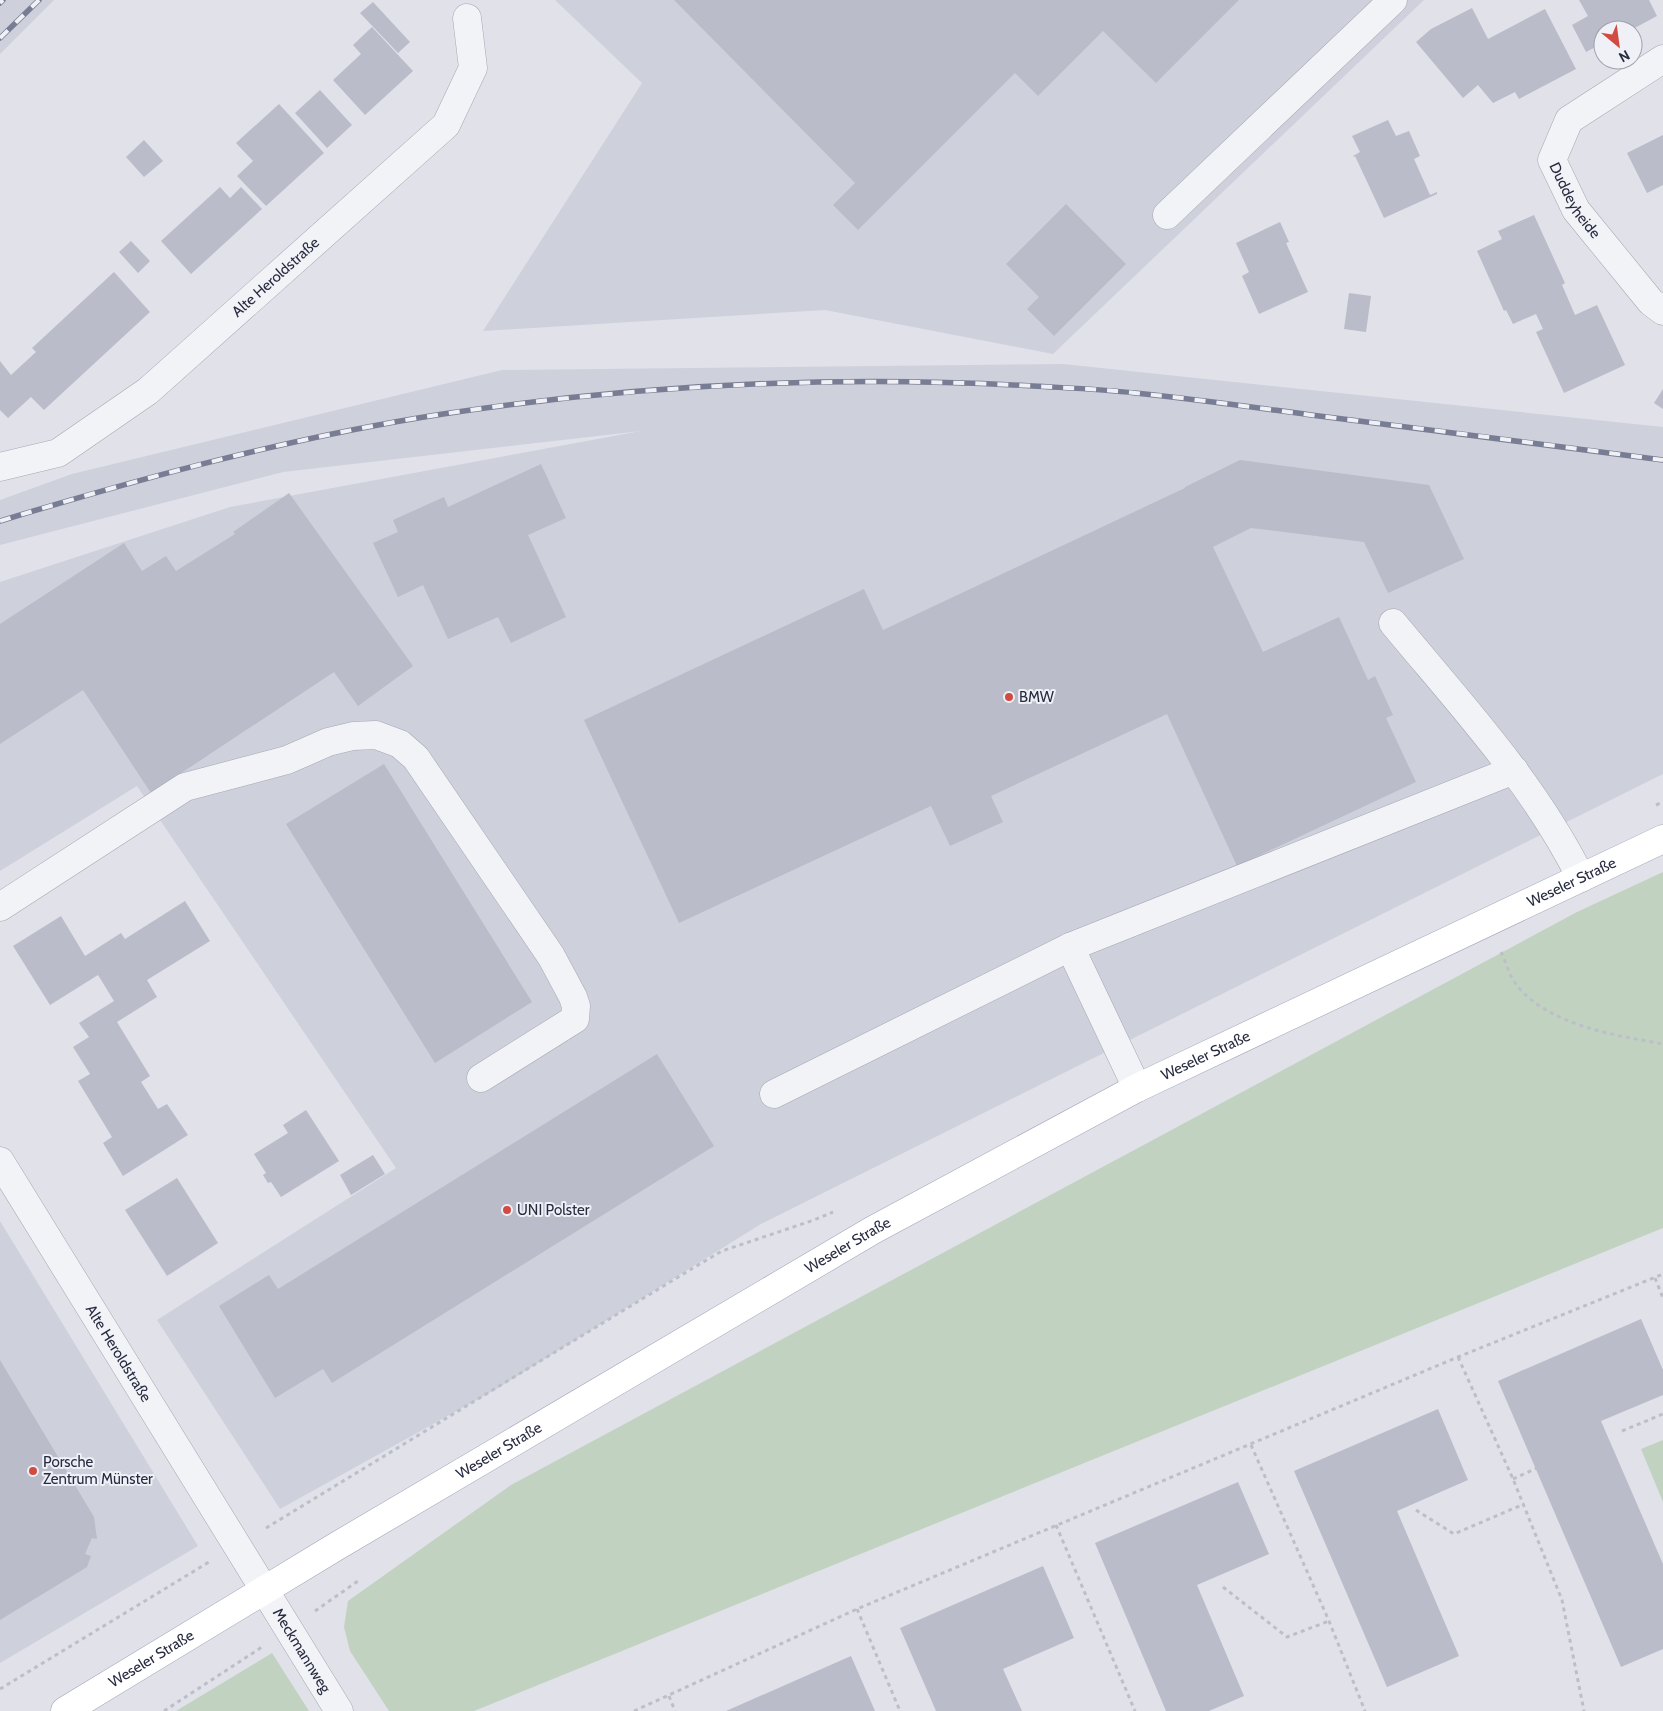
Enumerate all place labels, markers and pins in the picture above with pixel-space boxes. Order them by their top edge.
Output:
place label: BMW [1019,688,1055,706]
marker: BMW [1003,691,1015,703]
place label: UNI Polster [517,1201,590,1219]
marker: UNI Polster [501,1204,513,1216]
place label: Porsche Zentrum Münster [43,1453,153,1488]
marker: Porsche Zentrum Münster [27,1465,39,1477]

